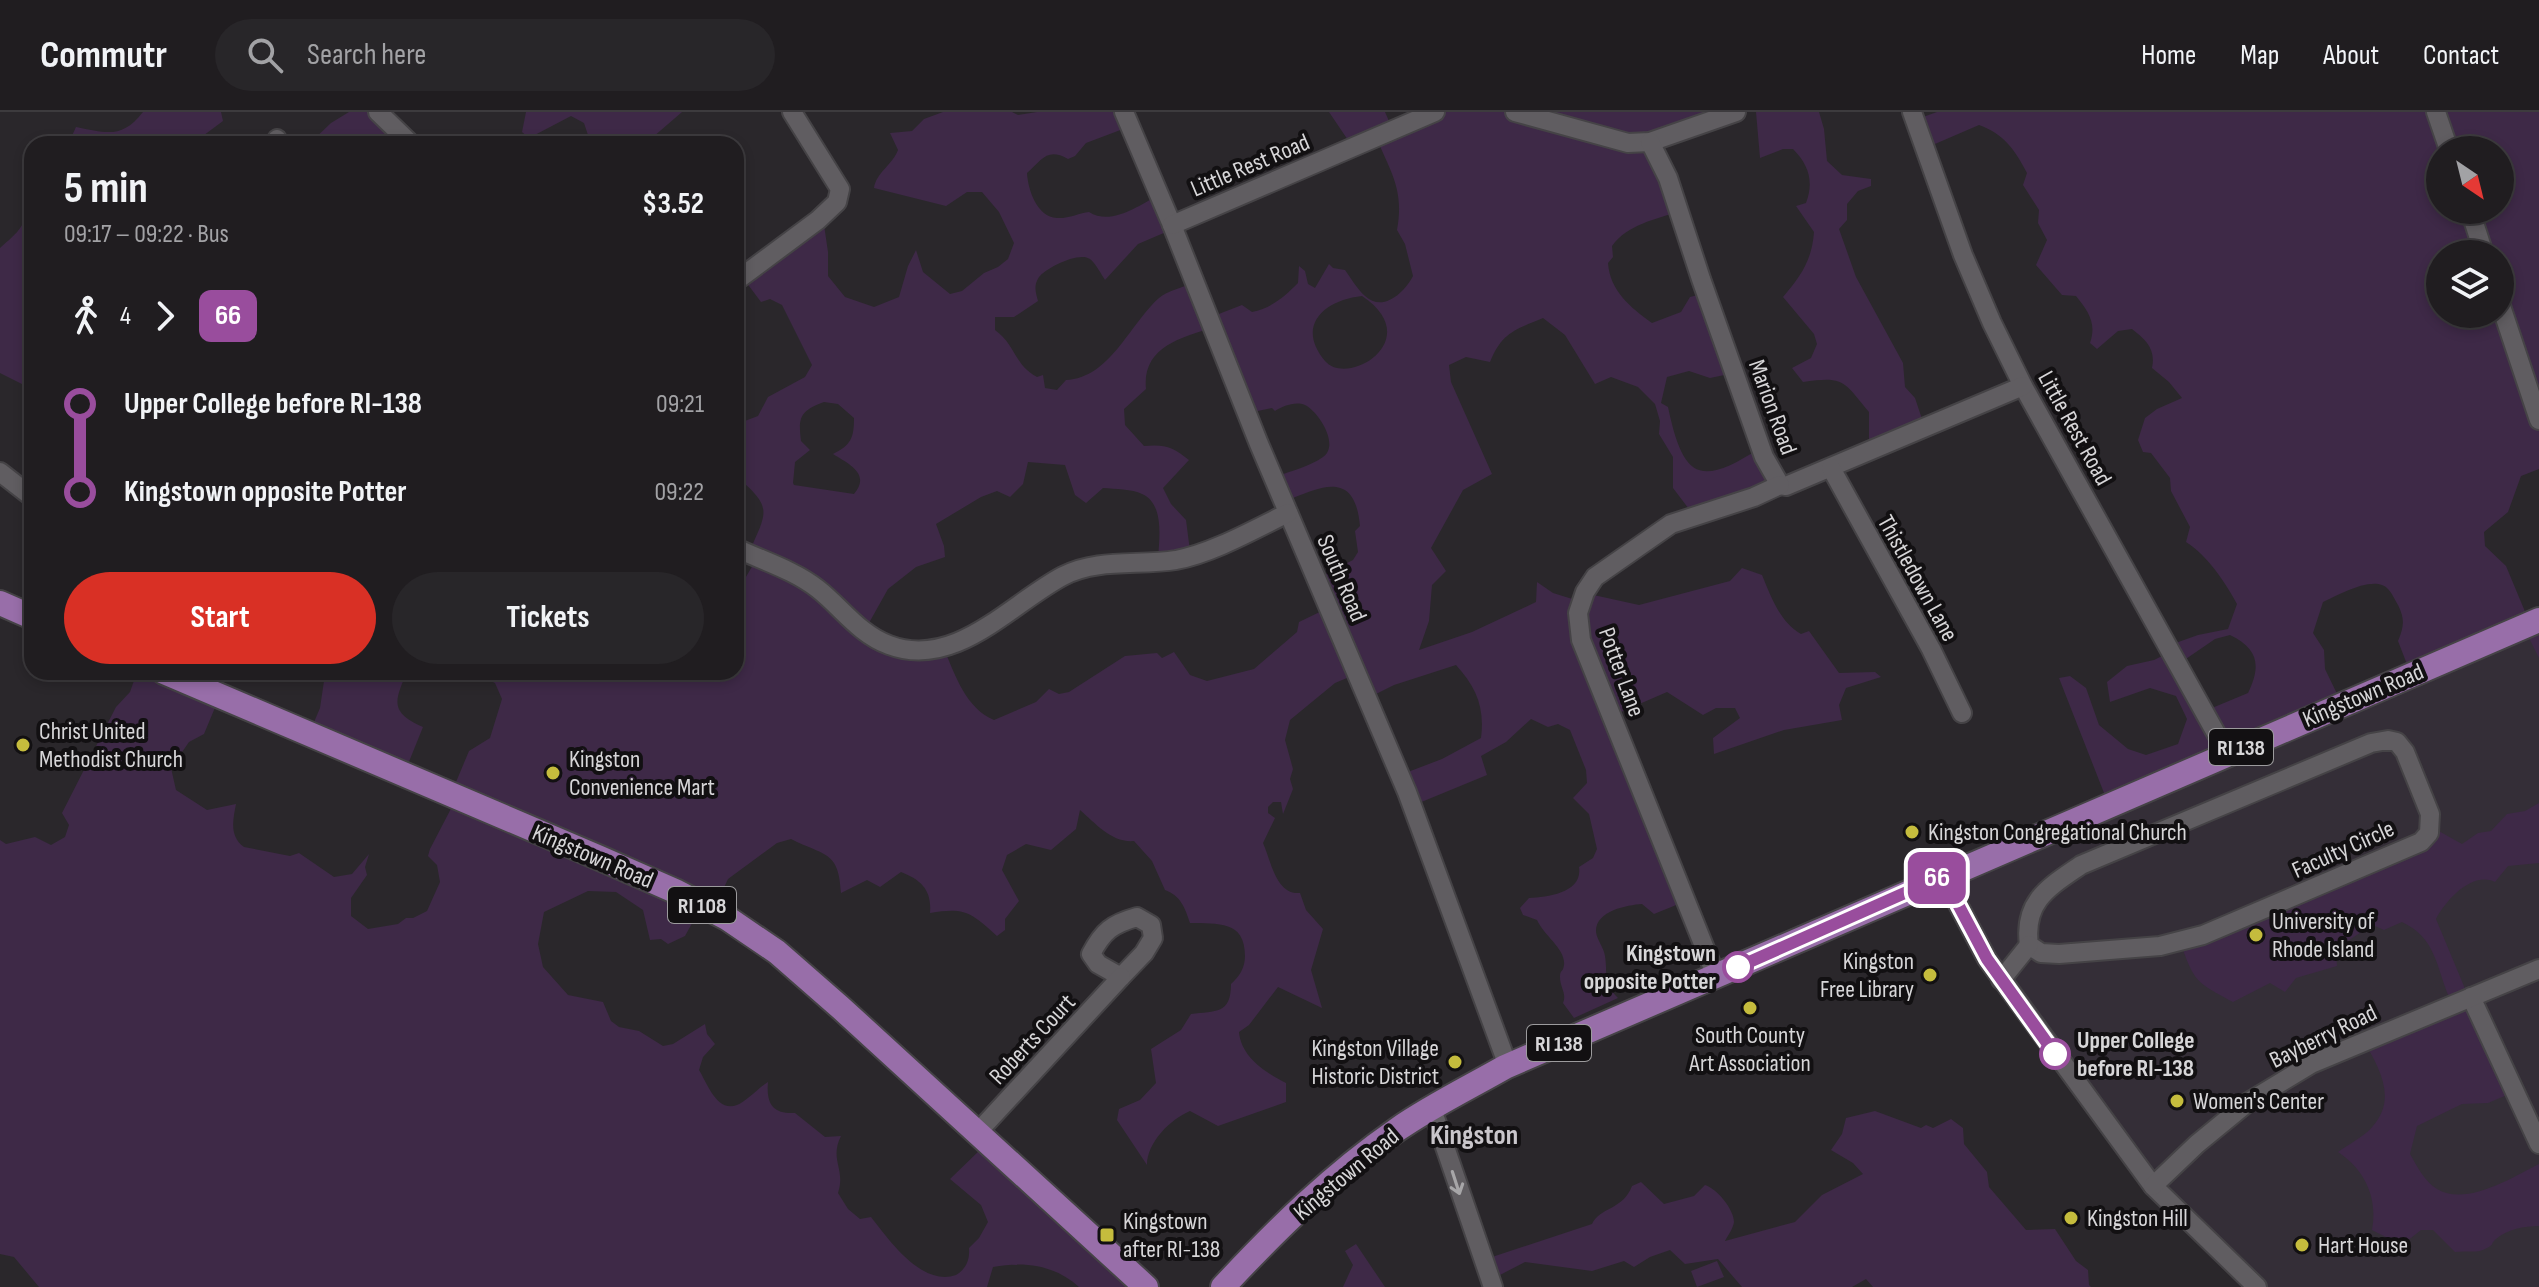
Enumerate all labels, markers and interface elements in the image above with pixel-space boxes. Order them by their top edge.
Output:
search box [215,19,775,91]
text: Commutr [40,33,167,78]
icon: search [243,33,287,77]
text: Search here [307,37,426,73]
text: Home [2141,39,2196,72]
text: Map [2240,39,2279,72]
text: About [2323,39,2379,72]
text: Contact [2423,39,2499,72]
street label: Little Rest Road [1187,127,1314,203]
north arrow [2426,136,2514,224]
map controls [2426,136,2514,328]
text: 5 min [64,162,148,215]
text: $3.52 [642,186,704,222]
text: 09:17 – 09:22 · Bus [64,219,229,250]
button: layers [2426,240,2514,328]
icon: walk [64,294,108,338]
icon: forward [143,294,187,338]
text: 66 [215,299,241,332]
text: 4 [120,301,131,332]
street label: Marion Road [1742,356,1803,459]
street label: Little Rest Road [2031,366,2118,490]
text: Upper College before RI-138 [124,386,422,422]
text: 09:21 [656,389,704,420]
text: Kingstown opposite Potter [124,474,407,510]
text: 09:22 [655,477,704,508]
street label: Thistledown Lane [1871,510,1964,646]
street label: South Road [1310,530,1373,626]
button: Start [64,572,376,664]
button: Tickets [392,572,704,664]
street label: Potter Lane [1592,624,1651,721]
street label: Kingstown Road [2298,657,2428,734]
place label: Christ United Methodist Church [39,717,183,774]
road number: RI 138 [2209,729,2273,765]
marker: Christ United Methodist Church [14,736,32,754]
place label: Kingston Convenience Mart [569,745,715,802]
marker: Kingston Convenience Mart [544,764,562,782]
street label: Faculty Circle [2288,814,2399,885]
street label: Kingstown Road [528,818,658,895]
place label: Kingston Congregational Church [1928,818,2187,847]
marker: Kingston Congregational Church [1903,823,1921,841]
line badge: 66 [1901,852,1973,904]
text: 66 [1924,861,1950,894]
road number: RI 108 [668,887,736,923]
place label: University of Rhode Island [2272,907,2375,964]
marker: University of Rhode Island [2247,926,2265,944]
place label: Kingstown opposite Potter [1584,939,1717,996]
place label: Kingston Free Library [1820,947,1914,1004]
marker: Kingstown opposite Potter [1723,952,1753,982]
marker: Kingston Free Library [1921,966,1939,984]
street label: Roberts Court [983,988,1082,1091]
street label: Bayberry Road [2265,998,2382,1075]
marker: South County Art Association [1741,999,1759,1017]
place label: South County Art Association [1688,1021,1811,1078]
road number: RI 138 [1527,1025,1591,1061]
place label: Upper College before RI-138 [2077,1026,2195,1083]
place label: Kingston Village Historic District [1311,1034,1439,1091]
marker: Upper College before RI-138 [2040,1039,2070,1069]
marker: Kingston Village Historic District [1446,1053,1464,1071]
place label: Women's Center [2193,1087,2324,1116]
marker: Women's Center [2168,1092,2186,1110]
district label: Kingston [1430,1119,1518,1152]
street label: Kingstown Road [1288,1122,1405,1227]
one-way arrow [1449,1171,1464,1196]
place label: Kingston Hill [2087,1204,2188,1233]
place label: Kingstown after RI-138 [1123,1207,1220,1264]
marker: Kingston Hill [2062,1209,2080,1227]
marker: Kingstown after RI-138 [1098,1226,1116,1244]
place label: Hart House [2318,1231,2408,1260]
marker: Hart House [2293,1236,2311,1254]

